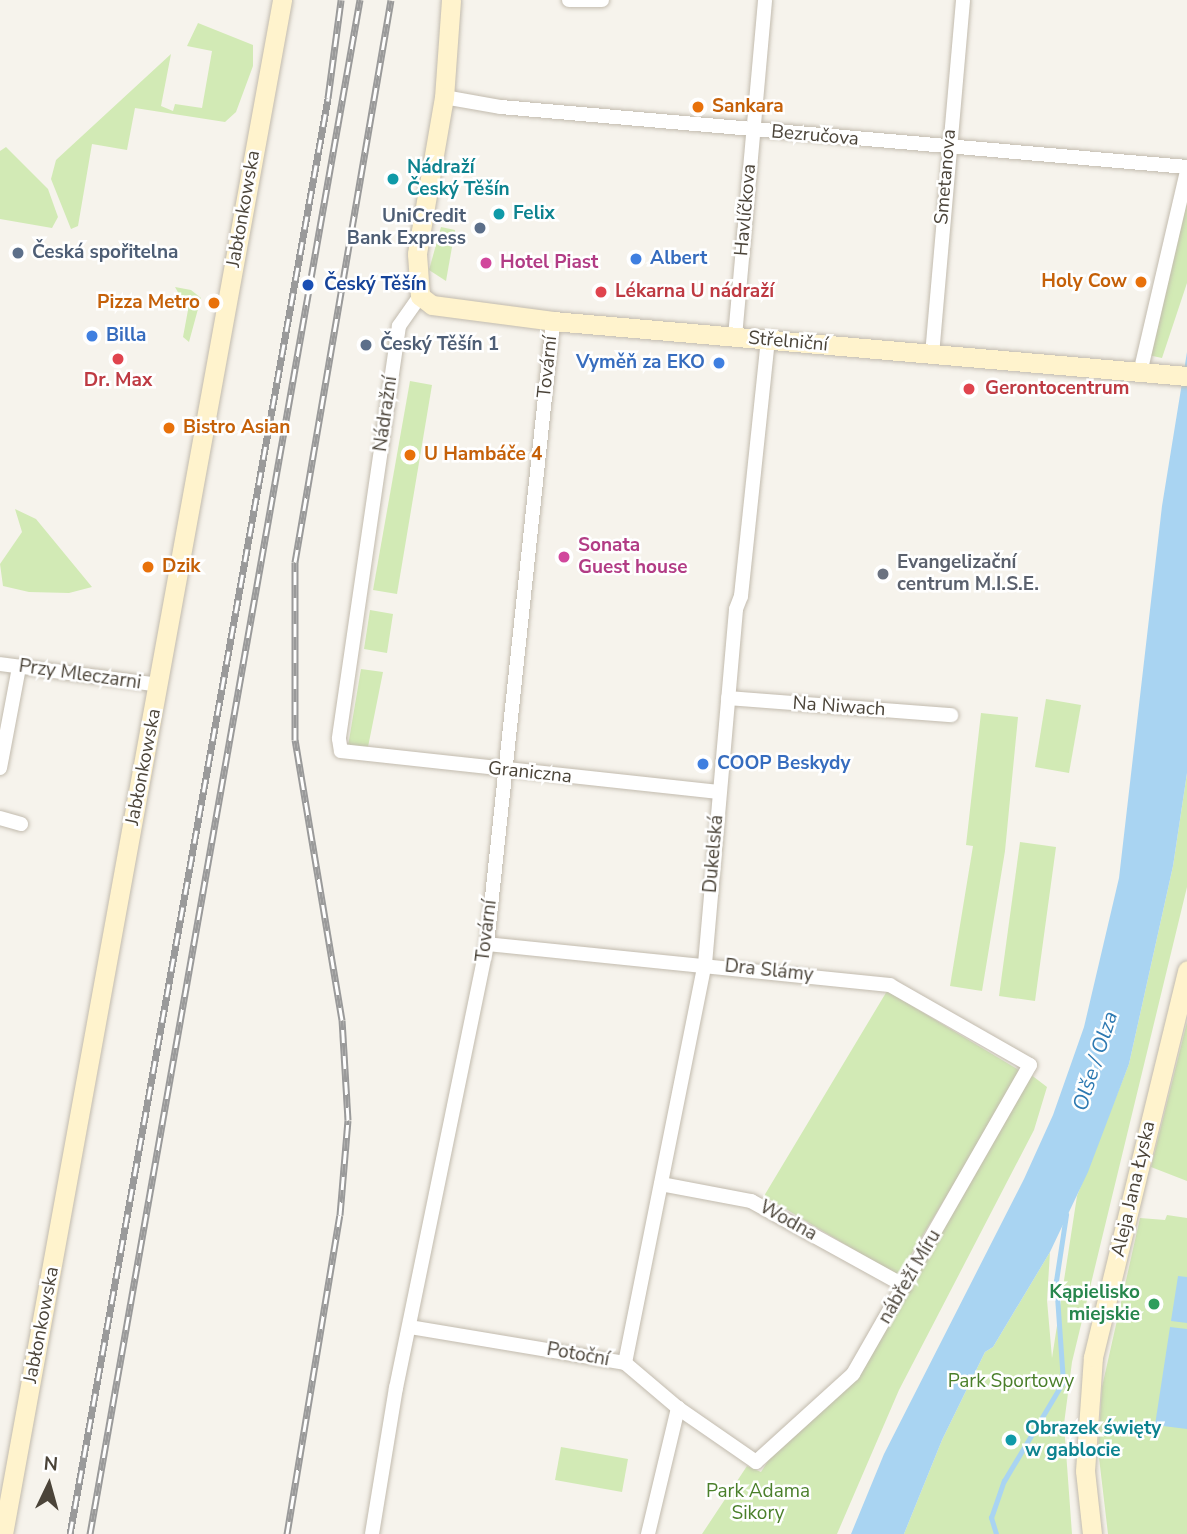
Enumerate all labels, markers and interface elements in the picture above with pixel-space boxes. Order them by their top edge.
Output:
place label: Sankara [712,96,784,118]
marker: Sankara [690,99,706,115]
street label: Bezručova [770,121,860,151]
street label: Smetanova [930,128,962,226]
street label: Jabłonkowska [223,149,265,269]
place label: Nádraží Český Těšín [407,157,510,201]
street label: Havlíčkova [731,163,761,257]
marker: Nádraží Český Těšín [385,171,401,187]
place label: Felix [513,203,555,225]
place label: UniCredit Bank Express [347,206,466,250]
marker: Felix [491,206,507,222]
marker: UniCredit Bank Express [472,220,488,236]
place label: Česká spořitelna [32,242,178,264]
marker: Česká spořitelna [10,245,26,261]
place label: Albert [650,248,707,270]
marker: Albert [628,251,644,267]
place label: Hotel Piast [500,252,598,274]
marker: Hotel Piast [478,255,494,271]
place label: Holy Cow [1041,271,1127,293]
place label: Český Těšín [324,274,427,296]
marker: Holy Cow [1133,274,1149,290]
marker: Český Těšín [298,275,318,295]
place label: Lékarna U nádraží [615,281,774,303]
marker: Lékarna U nádraží [593,284,609,300]
place label: Pizza Metro [97,292,200,314]
marker: Pizza Metro [206,295,222,311]
place label: Billa [106,325,146,347]
street label: Střelniční [747,327,829,357]
marker: Billa [84,328,100,344]
place label: Český Těšín 1 [380,334,499,356]
street label: Tovární [533,335,563,399]
marker: Český Těšín 1 [358,337,374,353]
marker: Dr. Max [110,351,126,367]
place label: Vyměň za EKO [576,352,705,374]
marker: Vyměň za EKO [711,355,727,371]
place label: Dr. Max [84,370,152,392]
street label: Nádražní [369,375,403,453]
place label: Gerontocentrum [985,378,1129,400]
marker: Gerontocentrum [959,379,979,399]
place label: Bistro Asian [183,417,290,439]
marker: Bistro Asian [161,420,177,436]
place label: U Hambáče 4 [424,444,542,466]
marker: U Hambáče 4 [402,447,418,463]
place label: Sonata Guest house [578,535,688,579]
marker: Sonata Guest house [556,549,572,565]
place label: Evangelizační centrum M.I.S.E. [897,552,1039,596]
place label: Dzik [162,556,201,578]
marker: Dzik [140,559,156,575]
marker: Evangelizační centrum M.I.S.E. [875,566,891,582]
street label: Przy Mleczarni [17,655,143,695]
street label: Na Niwach [792,692,886,722]
street label: Jabłonkowska [122,707,166,827]
place label: COOP Beskydy [717,753,850,775]
marker: COOP Beskydy [695,756,711,772]
street label: Graniczna [487,757,573,789]
street label: Dukelská [699,814,729,894]
street label: Tovární [472,899,502,963]
street label: Dra Slámy [724,955,814,987]
water label: Olše / Olza [1067,1008,1123,1114]
street label: Aleja Jana Łyska [1107,1119,1161,1259]
street label: Wodna [755,1196,821,1246]
street label: nábřeží Míru [874,1226,946,1328]
street label: Jabłonkowska [20,1265,64,1385]
place label: Kąpielisko miejskie [1049,1282,1140,1326]
marker: Kąpielisko miejskie [1146,1296,1162,1312]
street label: Potoční [545,1338,611,1372]
park label: Park Sportowy [948,1371,1074,1393]
place label: Obrazek święty w gablocie [1025,1418,1161,1462]
marker: Obrazek święty w gablocie [1003,1432,1019,1448]
north arrow [14,1450,84,1520]
text: N [43,1451,59,1478]
park label: Park Adama Sikory [706,1481,810,1525]

